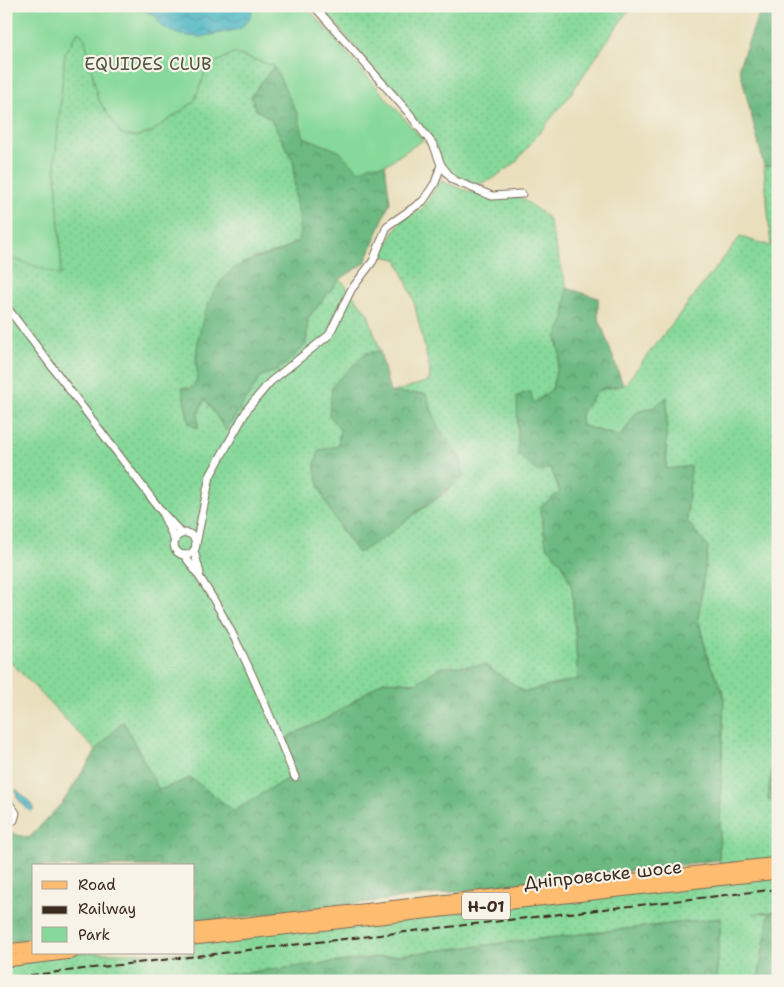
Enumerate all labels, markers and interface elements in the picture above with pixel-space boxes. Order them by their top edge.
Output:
park label: EQUIDES CLUB [84,52,212,76]
street label: Дніпровське шосе [523,855,683,895]
legend [32,864,195,954]
text: Road [78,875,116,895]
road number: Н-01 [462,892,510,919]
text: Railway [78,899,136,919]
text: Park [78,925,110,945]

